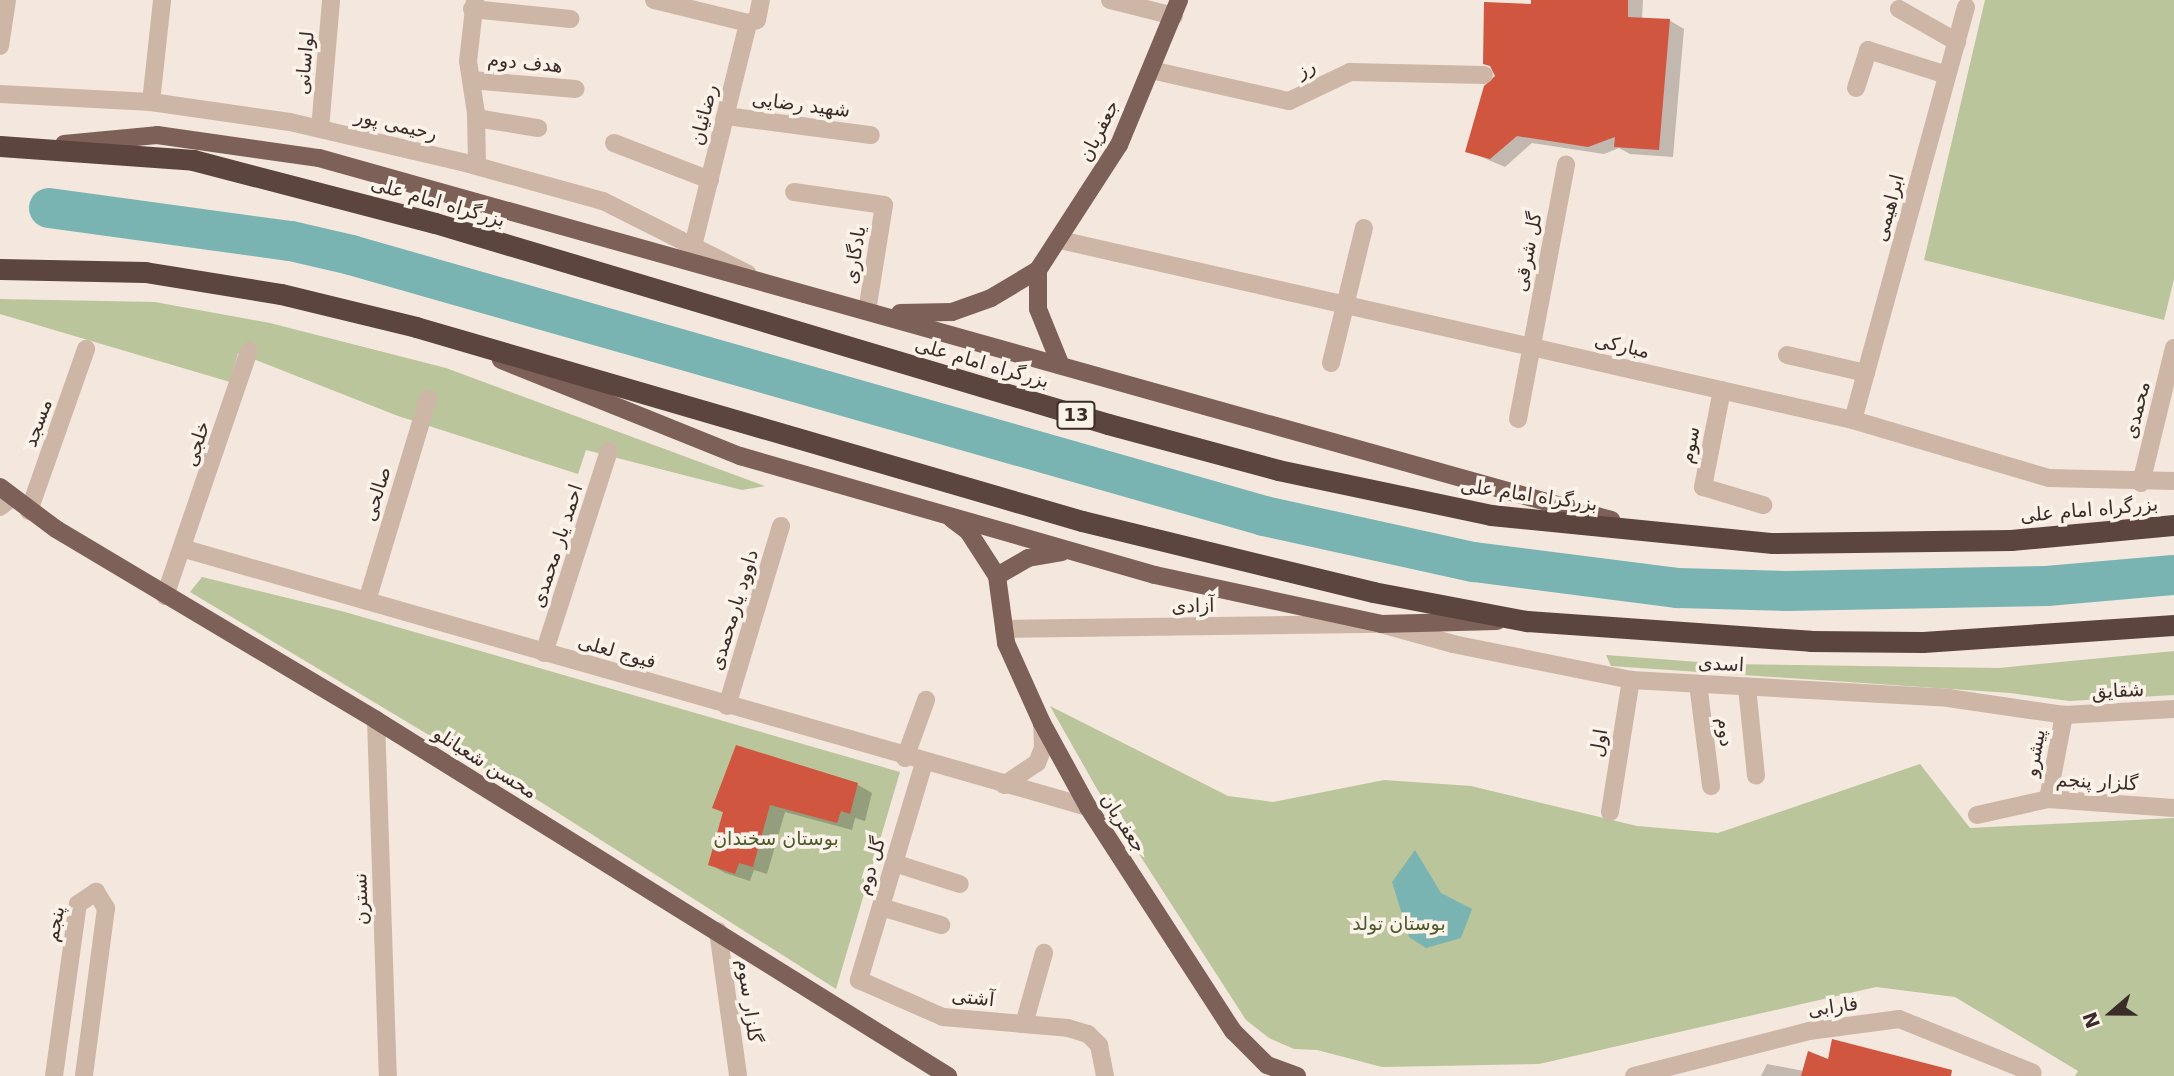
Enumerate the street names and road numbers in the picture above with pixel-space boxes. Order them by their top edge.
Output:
street label: لواسانی [291,30,319,96]
street label: هدف دوم [487,48,563,78]
street label: رز [1293,55,1319,83]
street label: رضائیان [685,82,723,148]
street label: شهید رضایی [751,88,851,122]
street label: جعفریان [1074,96,1124,166]
street label: رحیمی پور [353,104,439,146]
street label: بزرگراه امام علی [368,172,508,232]
street label: ابراهیمی [1869,172,1909,244]
street label: گل شرقی [1509,210,1547,294]
street label: یادگاری [839,224,871,286]
street label: مبارکی [1592,329,1652,363]
street label: بزرگراه امام علی [912,333,1052,393]
street label: محمدی [2119,379,2155,441]
street label: مسجد [19,396,57,450]
road number: 13 [1055,400,1097,430]
street label: خلجی [179,419,215,469]
street label: سوم [1675,424,1705,466]
street label: صالحی [358,464,396,524]
street label: بزرگراه امام علی [1459,474,1599,516]
street label: احمد یار محمدی [526,481,588,611]
street label: بزرگراه امام علی [2019,493,2159,527]
street label: داوود یارمحمدی [705,547,763,673]
street label: آزادی [1171,594,1215,618]
street label: فیوج لعلی [575,630,659,674]
street label: اسدی [1697,651,1745,677]
street label: شقایق [2091,678,2145,704]
street label: دوم [1712,716,1738,748]
street label: محسن شعبانلو [429,722,541,804]
street label: اول [1586,727,1612,759]
street label: پیشرو [2020,728,2050,778]
street label: گلزار پنجم [2055,768,2139,796]
street label: جعفریان [1095,789,1151,857]
street label: گل دوم [851,835,891,897]
street label: نسترن [349,872,373,926]
street label: پنجم [40,904,70,944]
street label: گلزار سوم [732,958,766,1044]
street label: آشتی [951,984,995,1012]
street label: فارابی [1806,992,1860,1022]

